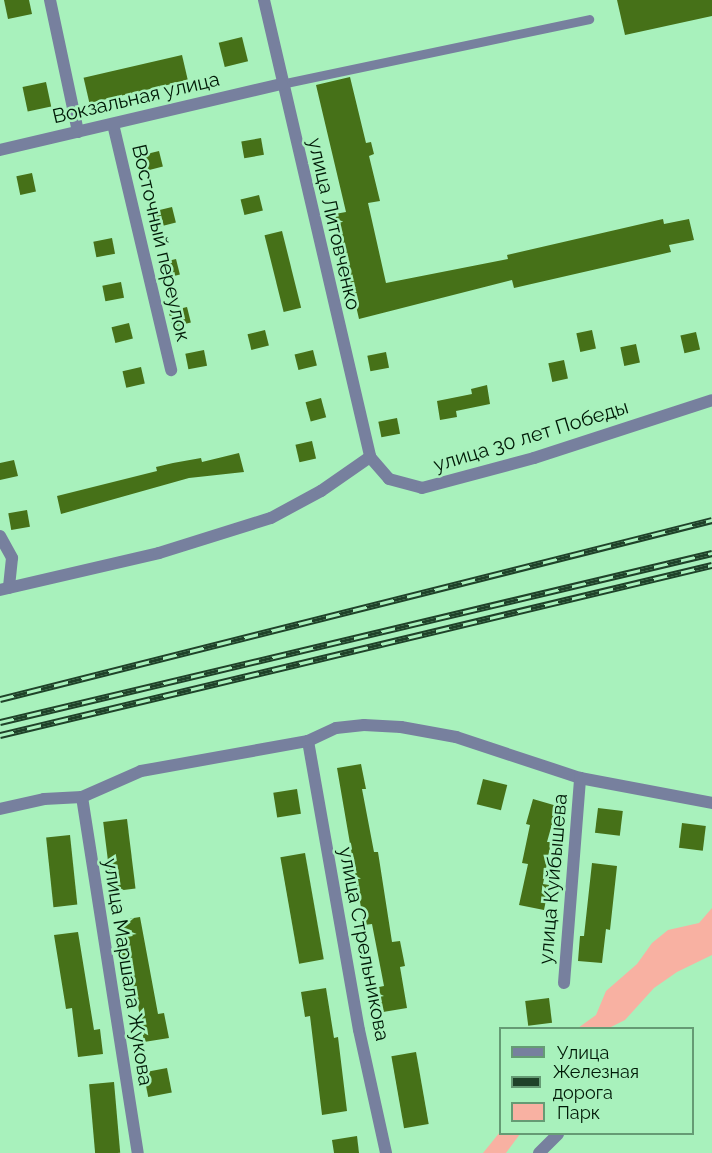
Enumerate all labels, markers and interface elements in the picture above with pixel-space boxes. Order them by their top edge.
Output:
street label: Вокзальная улица [50,67,222,129]
street label: улица Литовченко [303,136,365,312]
street label: Восточный переулок [127,142,195,344]
street label: улица 30 лет Победы [431,395,631,477]
street label: улица Куйбышева [534,793,572,965]
street label: улица Стрельникова [333,845,395,1043]
street label: улица Маршала Жукова [98,857,158,1087]
legend [499,1027,694,1135]
text: Улица [557,1042,609,1063]
text: Железная дорога [553,1061,639,1103]
text: Парк [557,1102,600,1123]

